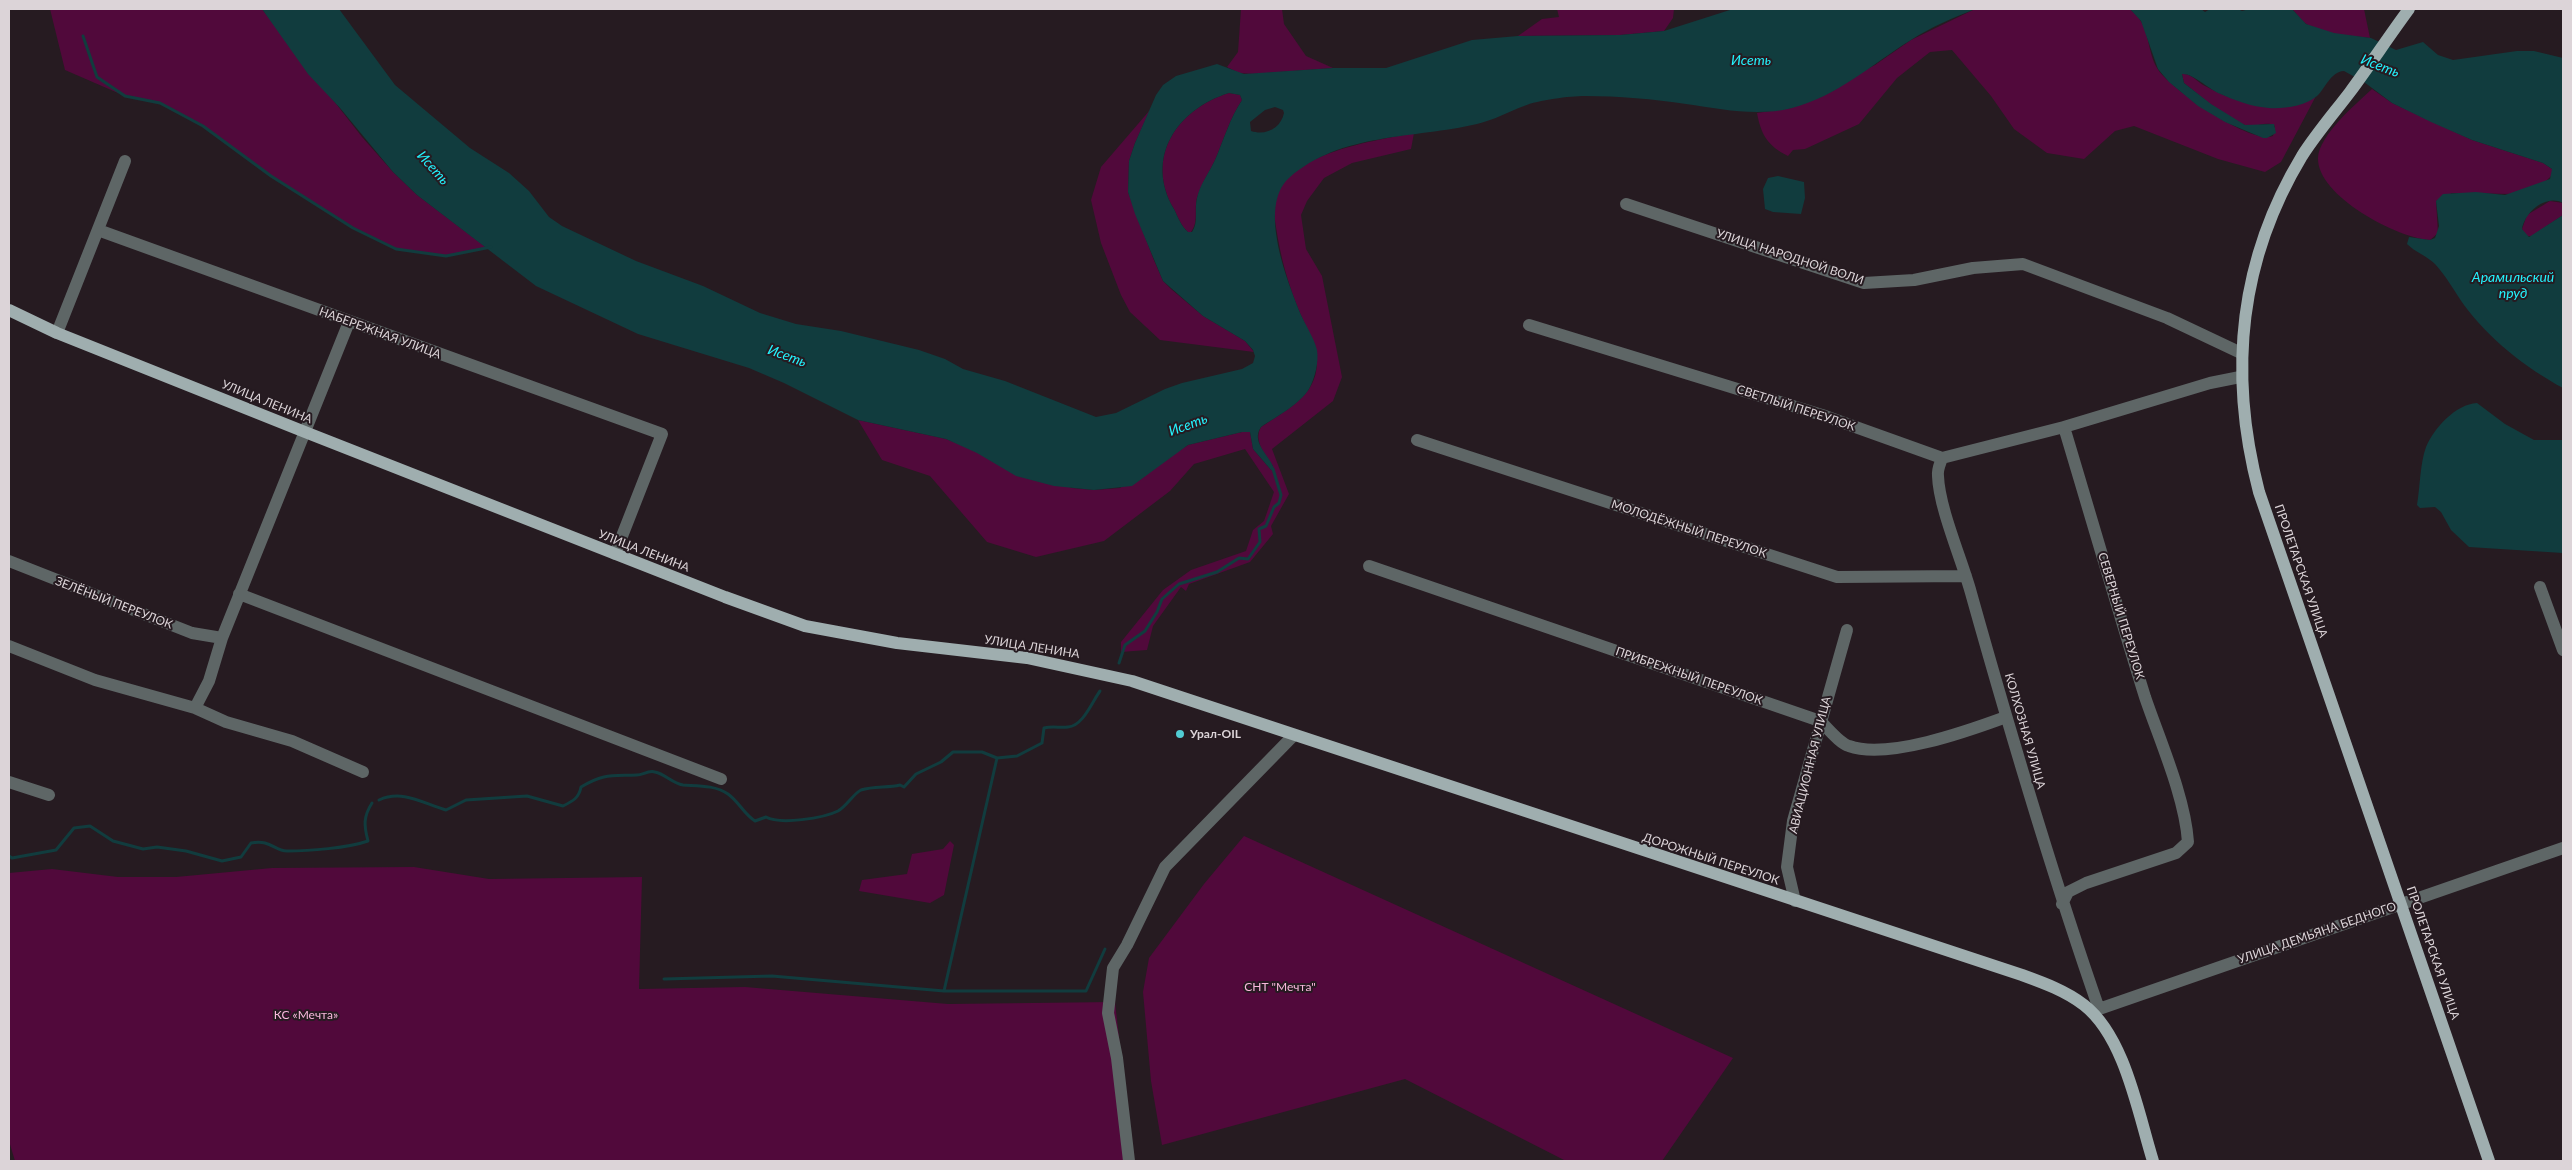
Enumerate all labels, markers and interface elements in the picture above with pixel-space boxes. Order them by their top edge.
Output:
water label: Исеть [2358,51,2402,81]
water label: Исеть [1731,52,1771,68]
water label: Исеть [413,147,453,189]
street label: УЛИЦА НАРОДНОЙ ВОЛИ [1714,226,1866,288]
water label: Арамильский пруд [2472,269,2554,302]
street label: НАБЕРЕЖНАЯ УЛИЦА [317,304,443,362]
water label: Исеть [765,341,809,371]
street label: УЛИЦА ЛЕНИНА [220,377,314,427]
street label: СВЕТЛЫЙ ПЕРЕУЛОК [1735,382,1857,434]
water label: Исеть [1166,410,1210,440]
street label: МОЛОДЁЖНЫЙ ПЕРЕУЛОК [1610,497,1768,561]
street label: ПРОЛЕТАРСКАЯ УЛИЦА [2271,502,2331,640]
street label: УЛИЦА ЛЕНИНА [596,527,692,575]
street label: СЕВЕРНЫЙ ПЕРЕУЛОК [2095,551,2147,681]
street label: ЗЕЛЁНЫЙ ПЕРЕУЛОК [53,574,175,632]
street label: УЛИЦА ЛЕНИНА [983,632,1081,662]
street label: ПРИБРЕЖНЫЙ ПЕРЕУЛОК [1614,644,1764,708]
street label: КОЛХОЗНАЯ УЛИЦА [2002,671,2048,791]
street label: АВИАЦИОННАЯ УЛИЦА [1786,695,1834,835]
place label: Урал-OIL [1190,727,1241,741]
marker: Урал-OIL [1174,728,1186,740]
street label: ДОРОЖНЫЙ ПЕРЕУЛОК [1641,830,1781,888]
street label: ПРОЛЕТАРСКАЯ УЛИЦА [2403,884,2463,1022]
street label: УЛИЦА ДЕМЬЯНА БЕДНОГО [2236,899,2398,967]
park label: СНТ "Мечта" [1244,980,1316,994]
park label: КС «Мечта» [274,1008,338,1022]

